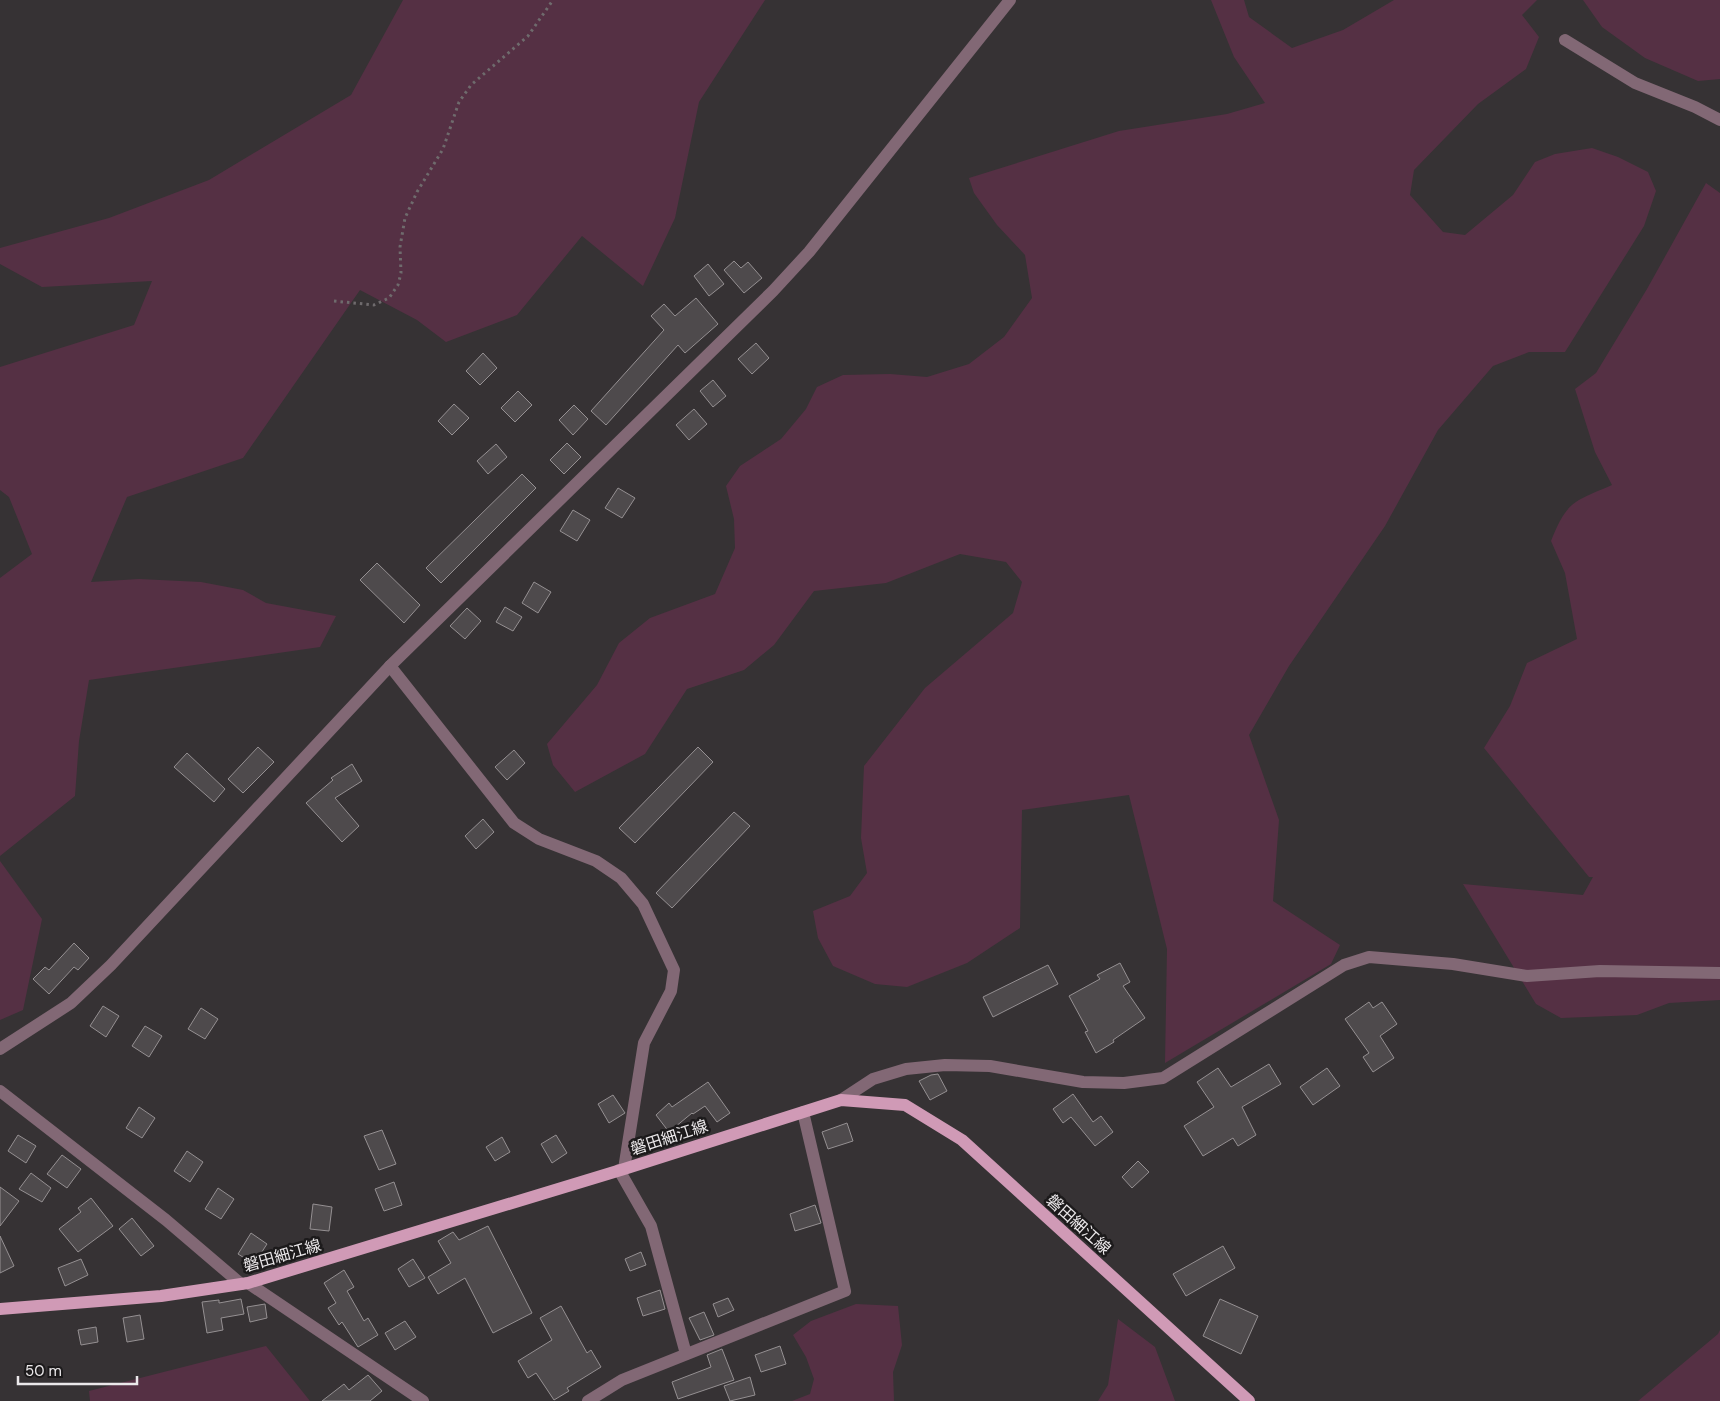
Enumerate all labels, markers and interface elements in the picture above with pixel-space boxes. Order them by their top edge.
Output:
street label: 磐田細江線 [628,1115,710,1160]
street label: 磐田細江線 [1042,1190,1115,1259]
street label: 磐田細江線 [241,1234,323,1277]
scale bar [18,1354,136,1386]
text: 50 m [25,1361,62,1381]

